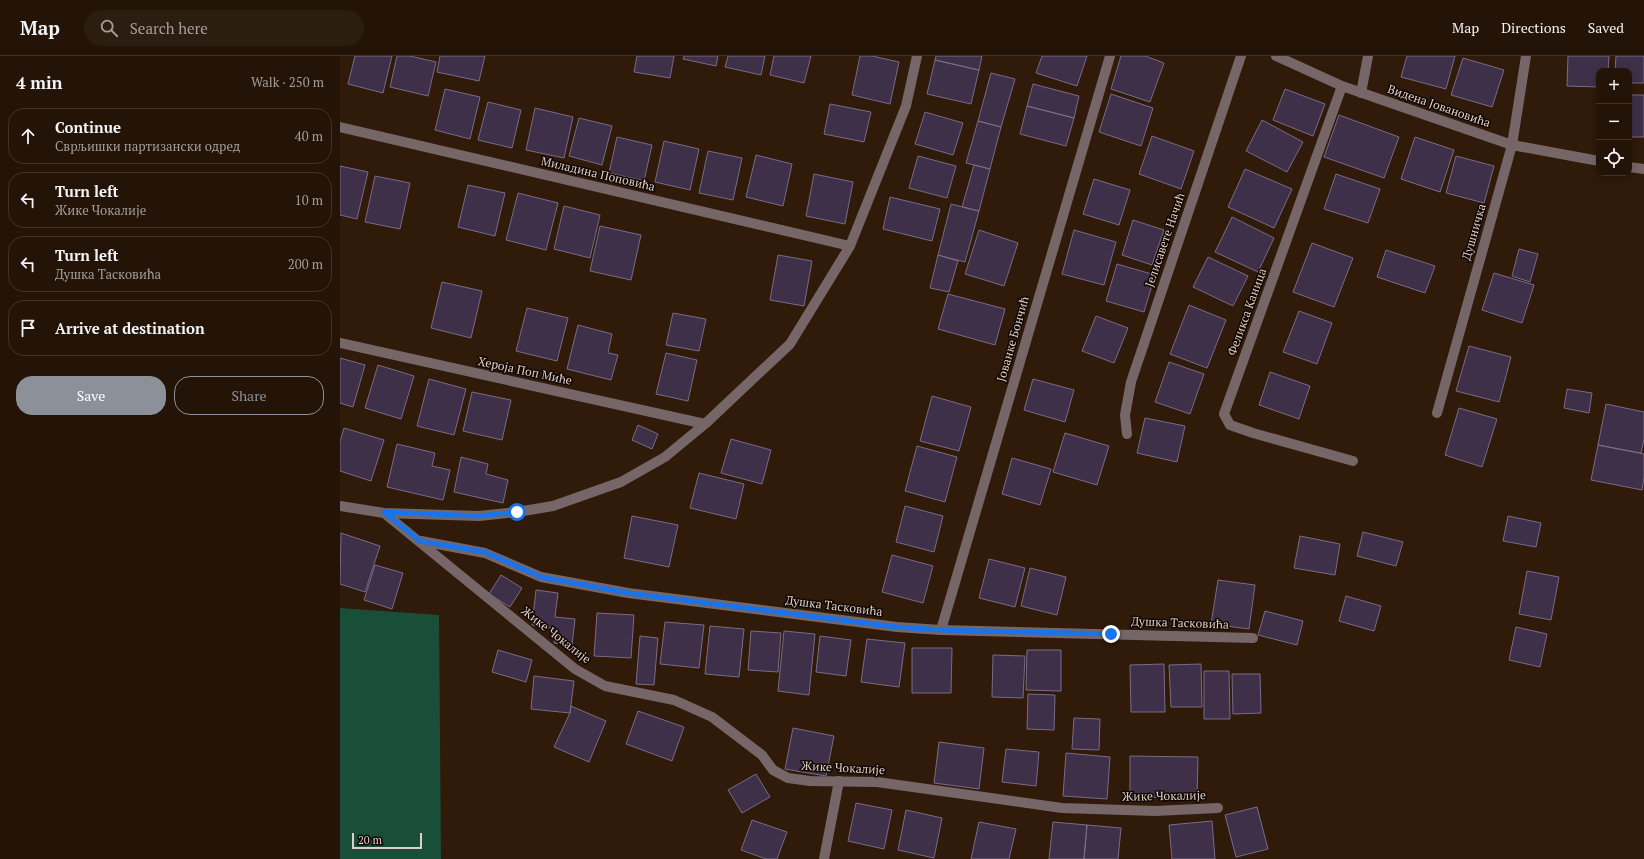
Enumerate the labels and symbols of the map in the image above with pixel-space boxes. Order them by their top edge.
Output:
street label: Видена Јовановића [1386,81,1493,130]
street label: Миладина Поповића [540,153,657,194]
street label: Јелисавете Начић [1141,191,1188,289]
street label: Душничка [1458,202,1489,262]
street label: Феликса Каница [1224,266,1269,358]
street label: Јованке Бончић [993,294,1032,383]
street label: Хероја Поп Миће [477,353,574,388]
route start [508,503,526,521]
street label: Душка Тасковића [785,592,884,619]
street label: Жике Чокалије [519,603,594,666]
street label: Душка Тасковића [1131,613,1229,632]
route end [1102,625,1120,643]
street label: Жике Чокалије [801,758,885,777]
street label: Жике Чокалије [1122,787,1206,804]
scale bar [352,831,422,850]

